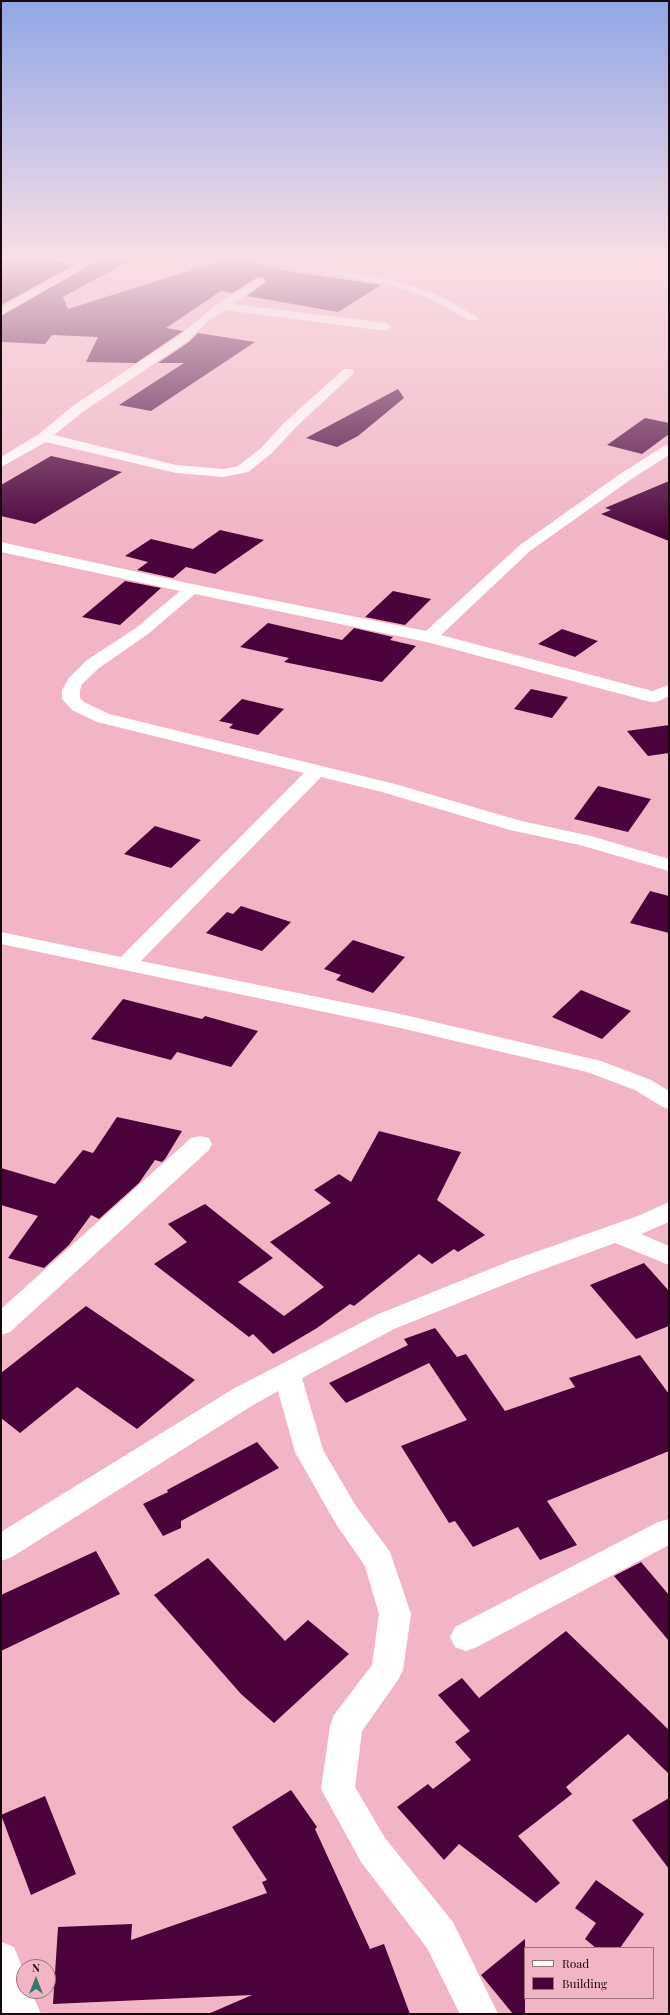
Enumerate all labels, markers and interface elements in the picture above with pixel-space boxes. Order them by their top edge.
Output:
legend [524,1947,654,1999]
text: Road [562,1955,589,1971]
north arrow [16,1959,56,1999]
text: N [32,1960,40,1975]
text: Building [562,1975,607,1991]

